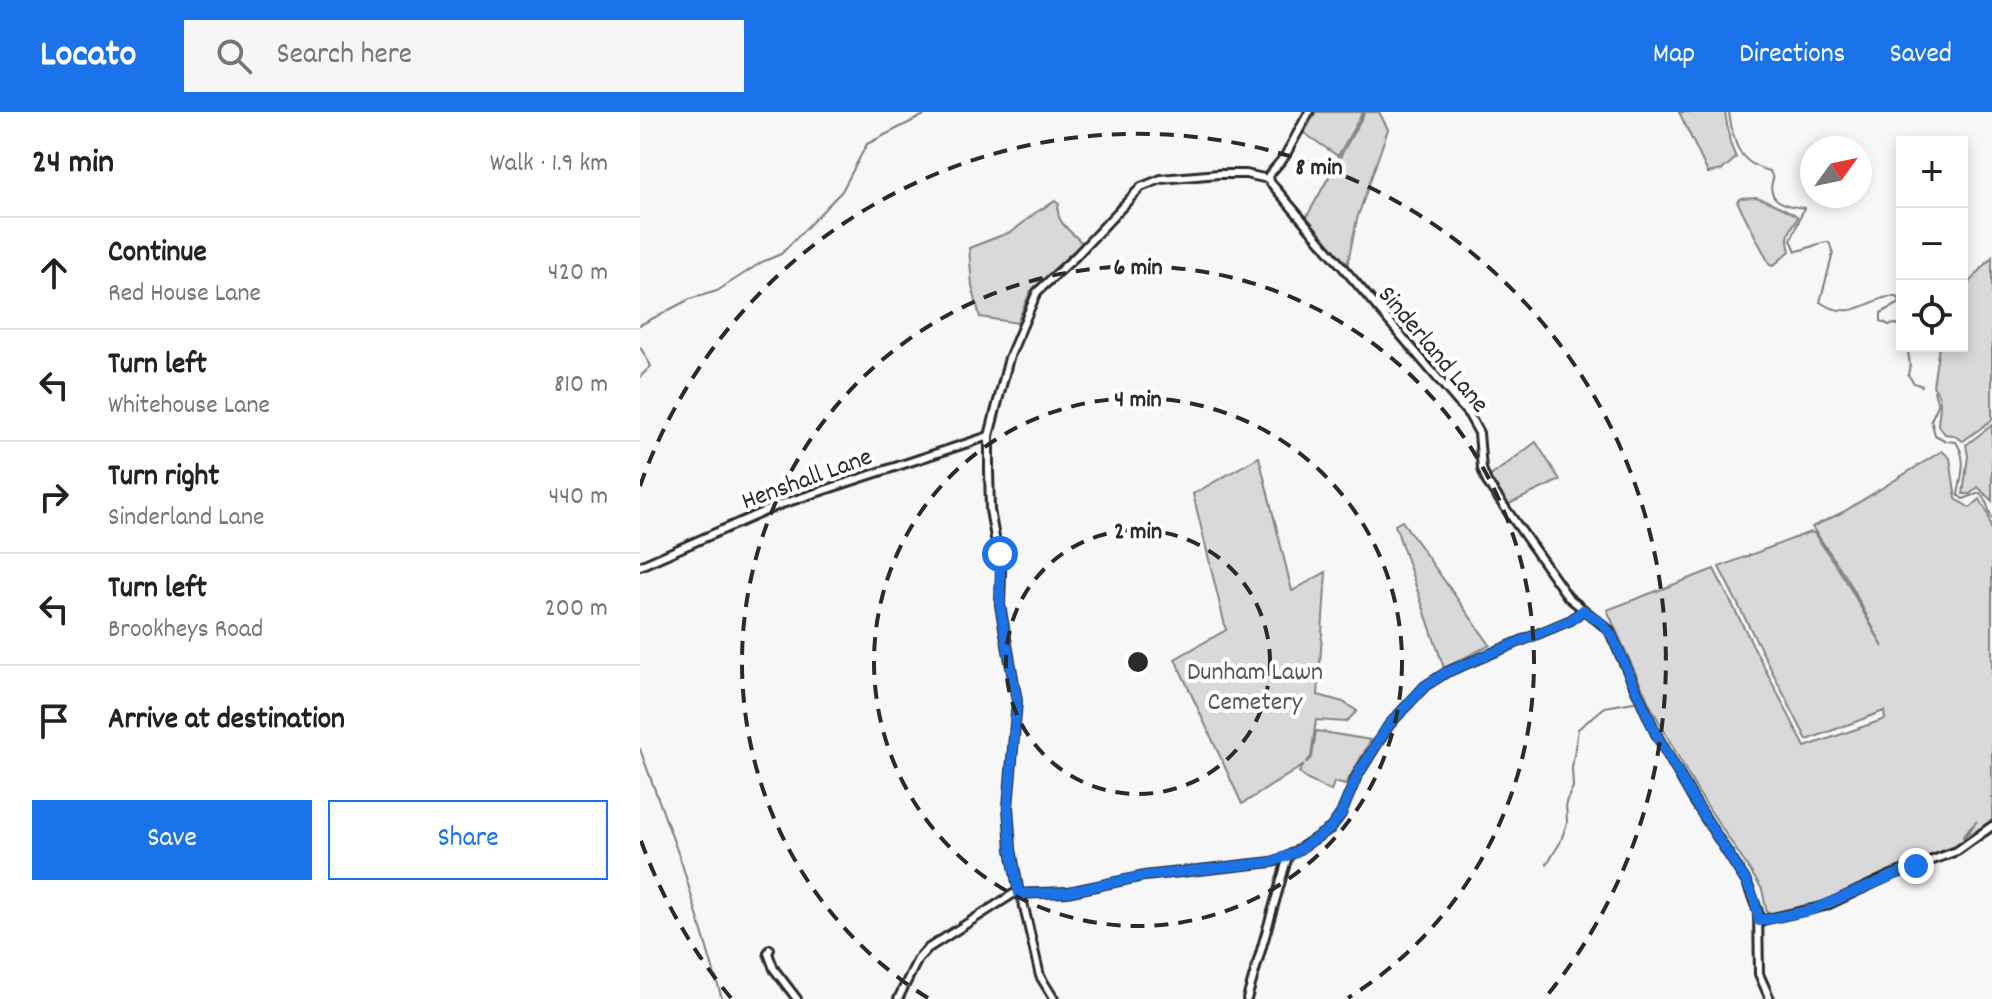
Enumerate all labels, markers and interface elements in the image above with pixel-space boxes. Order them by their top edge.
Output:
search box [184,20,744,92]
text: Locato [40,29,136,84]
icon: search [212,34,256,78]
text: Search here [276,35,412,78]
text: Map [1653,36,1695,76]
text: Directions [1739,36,1845,76]
text: Saved [1889,36,1952,76]
north arrow [1800,136,1872,208]
map controls [1896,136,1968,352]
button: + [1896,136,1968,208]
text: 24 min [32,140,114,189]
text: Walk · 1.9 km [490,146,608,183]
text: 8 min [1295,152,1343,186]
button: − [1896,208,1968,280]
text: Continue [108,233,207,276]
icon: ahead [32,251,76,295]
text: 6 min [1113,252,1163,286]
text: 420 m [548,255,608,292]
text: Red House Lane [108,276,261,313]
street label: Sinderland Lane [1368,278,1497,422]
button: locate [1896,280,1968,352]
text: Turn left [108,345,207,388]
icon: left [32,363,76,407]
text: 810 m [554,367,608,404]
text: 4 min [1114,384,1162,418]
text: Whitehouse Lane [108,388,270,425]
street label: Henshall Lane [737,440,878,521]
text: Turn right [108,457,219,500]
icon: right [32,475,76,519]
text: 440 m [548,479,608,516]
text: Sinderland Lane [108,500,264,537]
text: 2 min [1114,516,1162,550]
route start [982,536,1018,572]
text: Turn left [108,569,207,612]
icon: left [32,587,76,631]
text: 200 m [544,591,608,628]
text: Brookheys Road [108,612,263,649]
centre of rings [1124,648,1152,676]
park label: Dunham Lawn Cemetery [1187,655,1323,722]
icon: arrive [32,699,76,743]
text: Arrive at destination [108,700,345,743]
button: Save [32,800,312,880]
button: Share [328,800,608,880]
route end [1898,848,1934,884]

